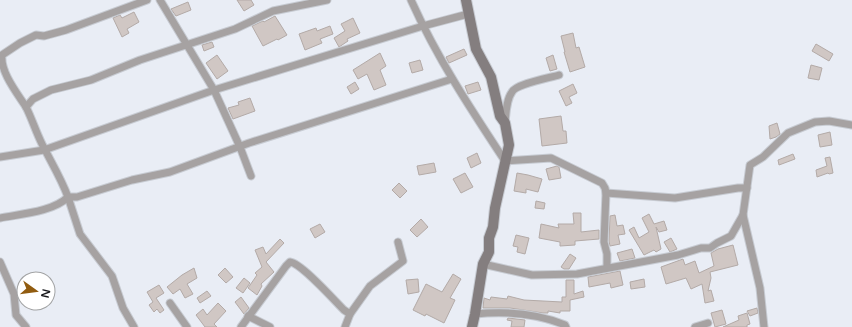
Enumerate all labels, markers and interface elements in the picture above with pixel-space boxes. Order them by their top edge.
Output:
north arrow [16,271,56,311]
text: N [38,287,53,299]

